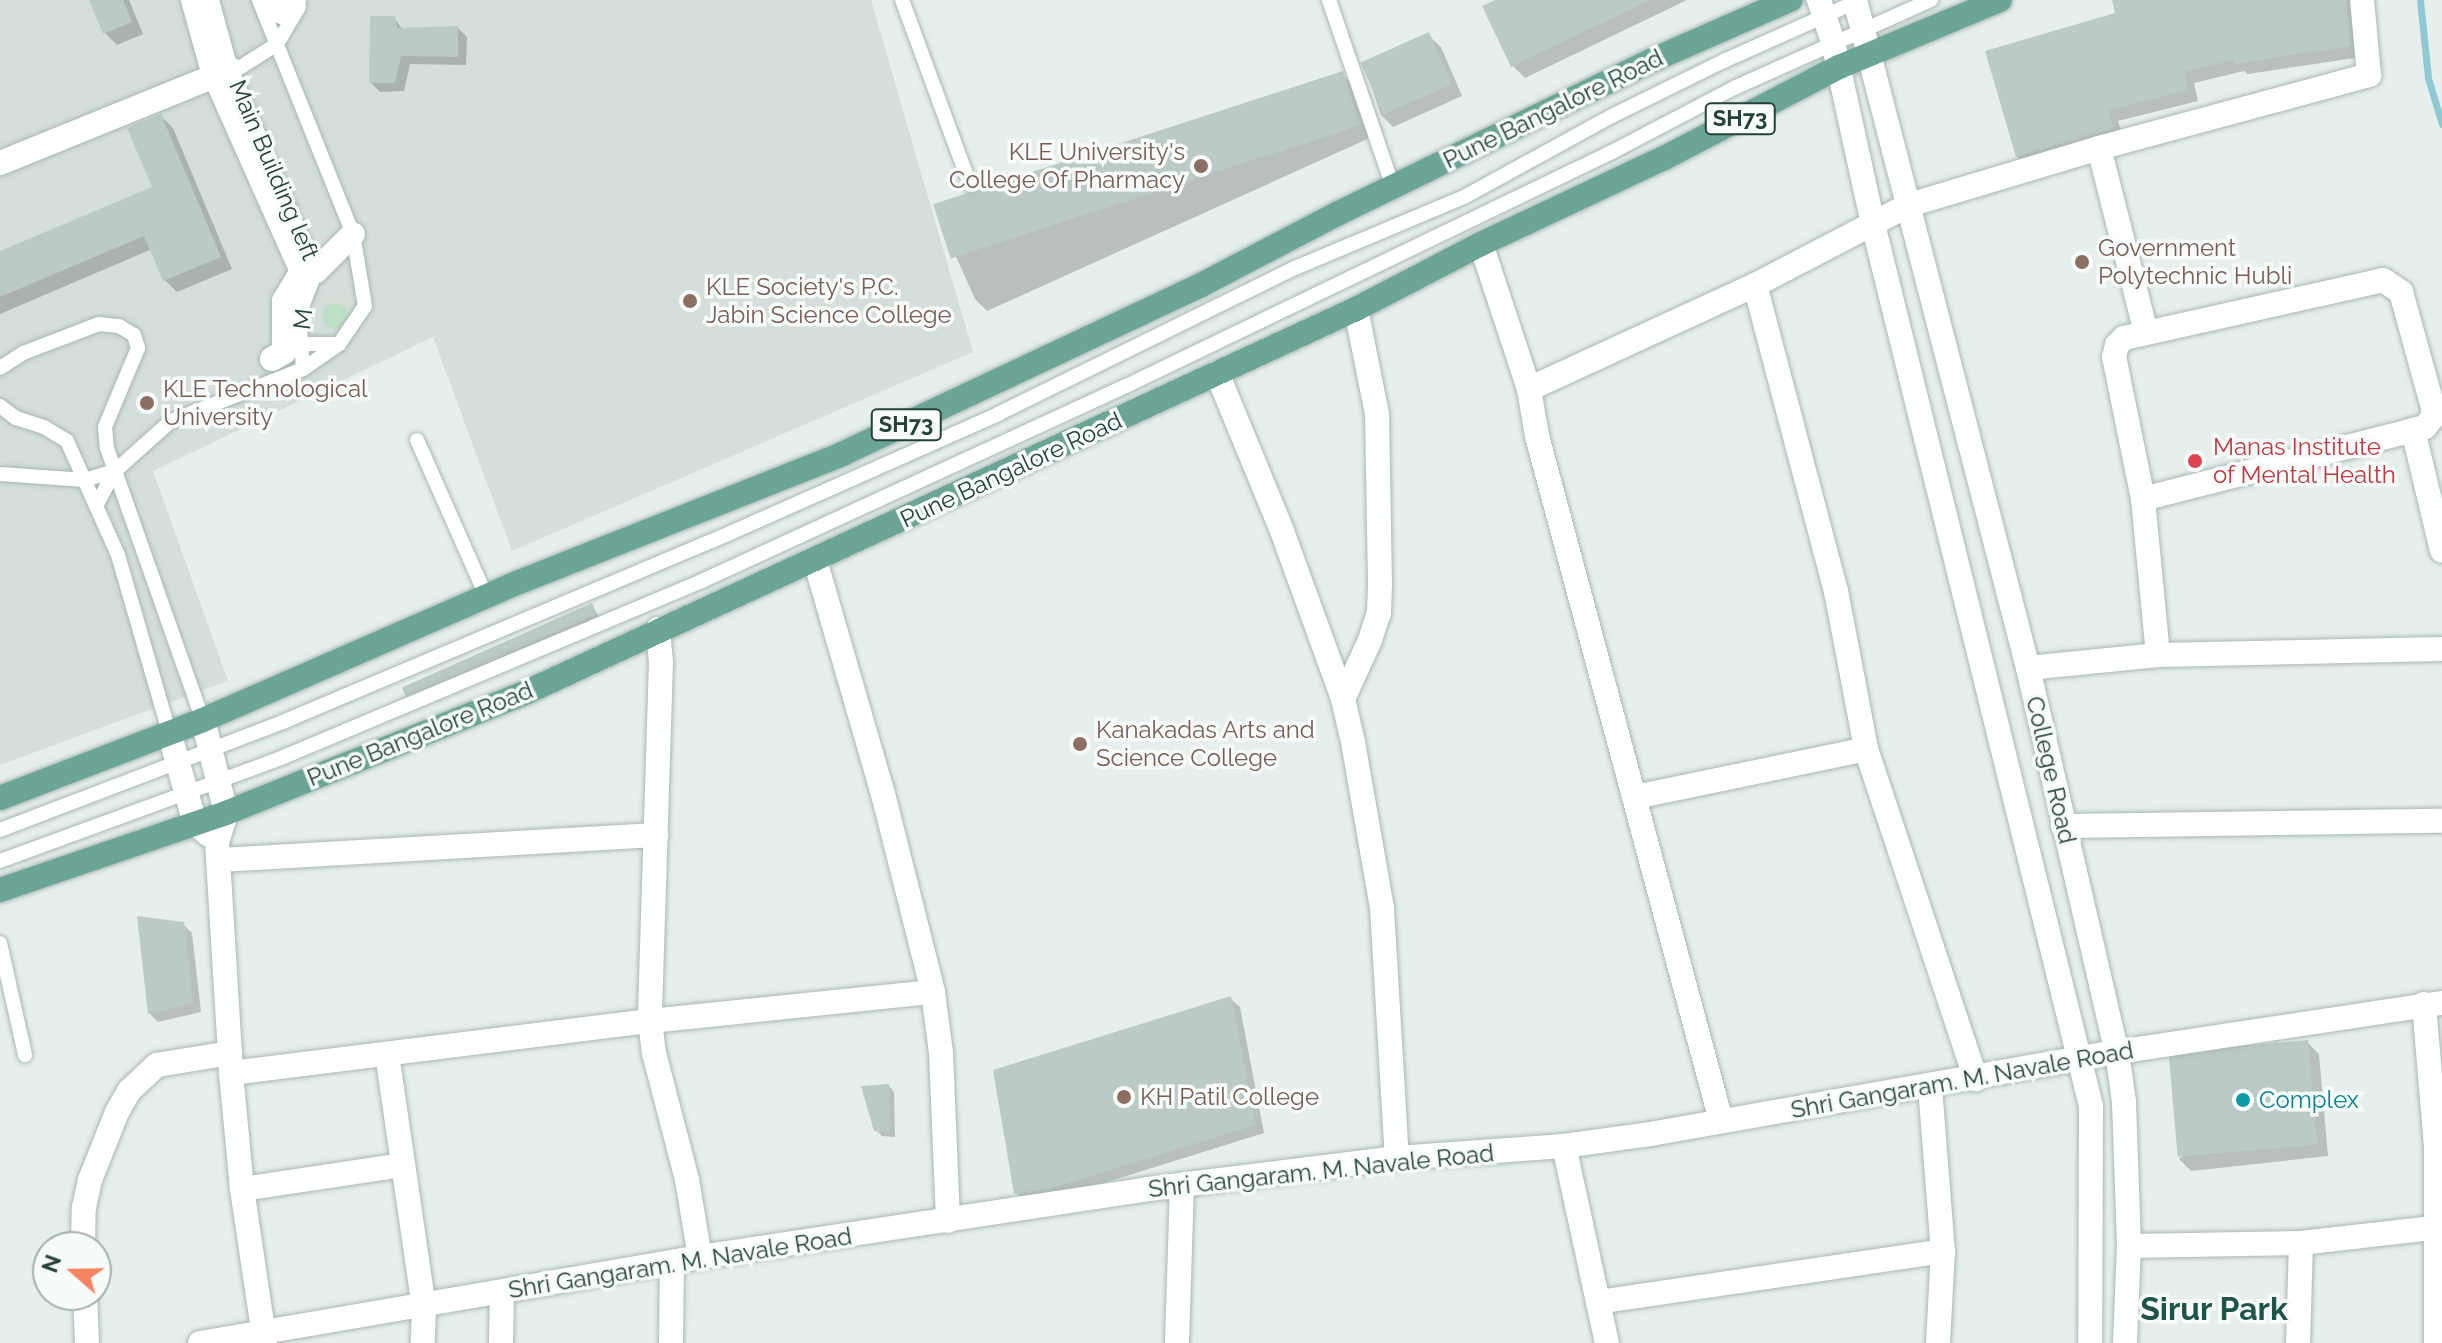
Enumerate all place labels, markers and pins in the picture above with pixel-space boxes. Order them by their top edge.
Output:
place label: KLE University's College Of Pharmacy [948,138,1185,194]
marker: KLE University's College Of Pharmacy [1192,157,1210,175]
place label: Government Polytechnic Hubli [2098,234,2292,290]
marker: Government Polytechnic Hubli [2073,253,2091,271]
place label: KLE Society's P.C. Jabin Science College [706,273,952,329]
marker: KLE Society's P.C. Jabin Science College [681,292,699,310]
place label: KLE Technological University [163,375,368,431]
marker: KLE Technological University [138,394,156,412]
place label: Manas Institute of Mental Health [2213,433,2397,489]
marker: Manas Institute of Mental Health [2184,450,2206,472]
place label: Kanakadas Arts and Science College [1096,716,1315,772]
marker: Kanakadas Arts and Science College [1071,735,1089,753]
place label: KH Patil College [1140,1083,1320,1111]
place label: Complex [2259,1086,2359,1114]
marker: KH Patil College [1115,1088,1133,1106]
marker: Complex [2234,1091,2252,1109]

